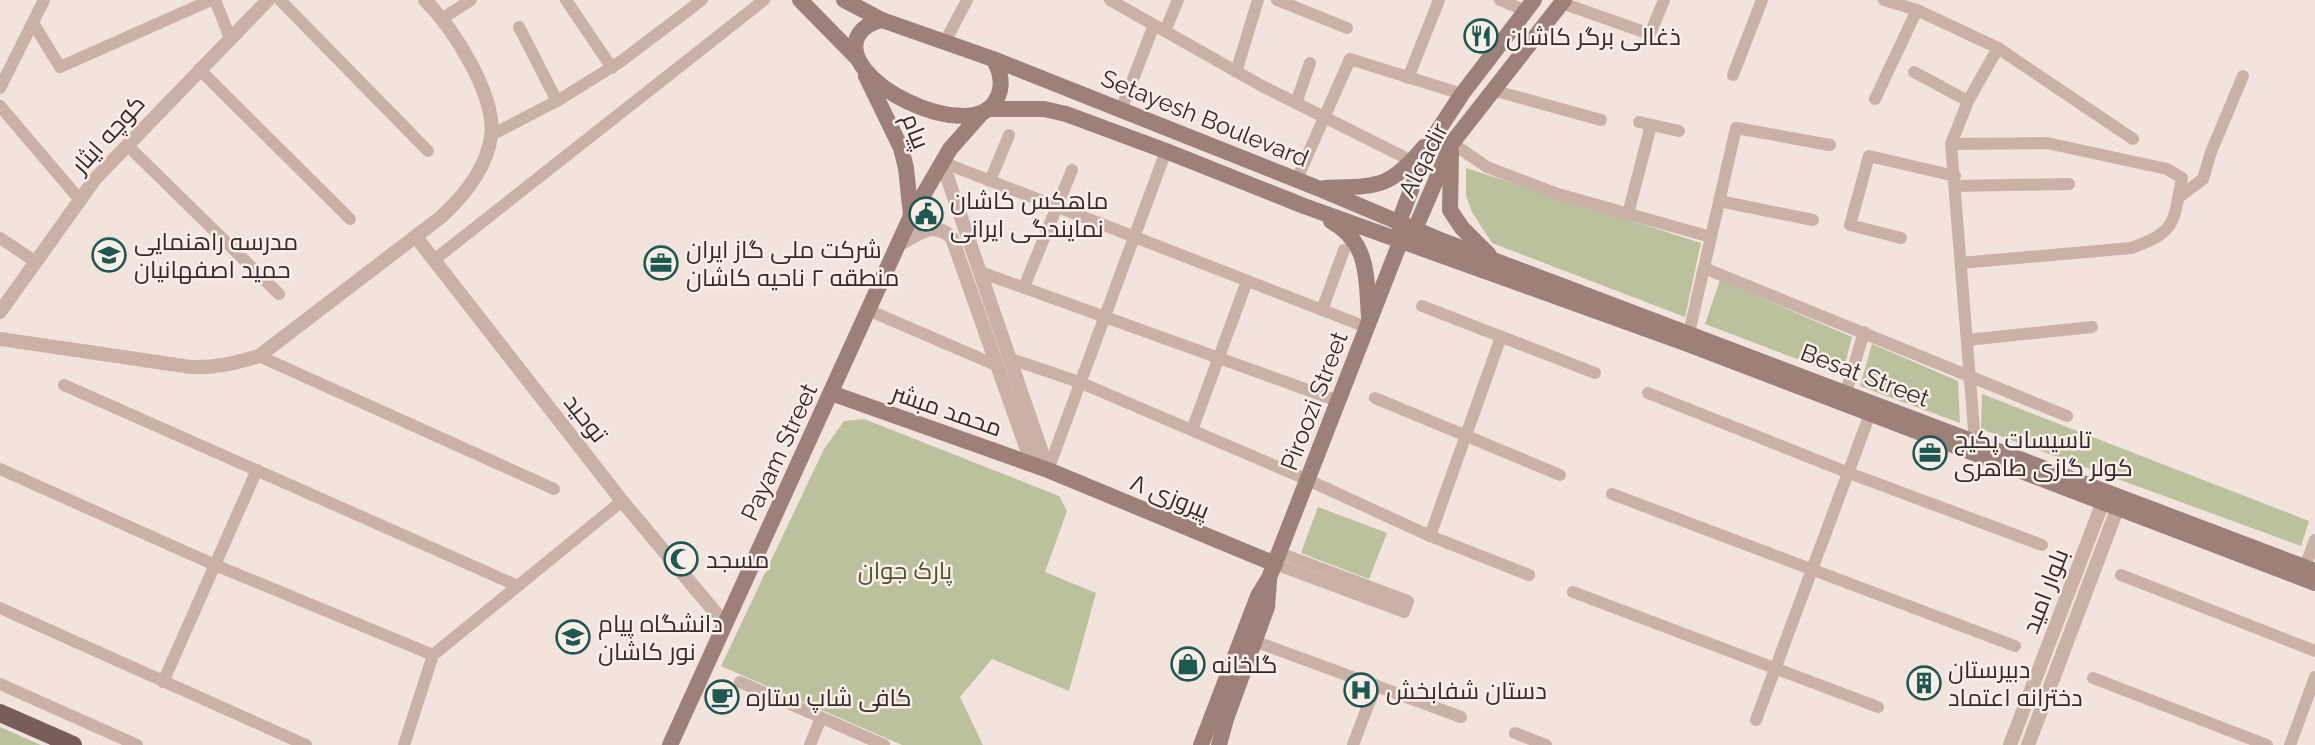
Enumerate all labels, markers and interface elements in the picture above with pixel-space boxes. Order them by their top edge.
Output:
restaurant icon: ذغالی برگر کاشان [1462,17,1500,55]
place label: ذغالی برگر کاشان [1506,22,1681,51]
street label: Setayesh Boulevard [1097,63,1313,173]
street label: کوچه ایثار [64,89,152,182]
street label: پیام [894,109,936,154]
street label: Alqadir [1392,118,1454,202]
place label: ماهکس کاشان نمایندگی ایرانی [950,186,1108,243]
public building icon: ماهکس کاشان نمایندگی ایرانی [907,195,945,233]
place label: مدرسه راهنمایی حمید اصفهانیان [134,227,298,284]
place label: شرکت ملی گاز ایران منطقه ۲ ناحیه کاشان [686,235,899,292]
school or university icon: مدرسه راهنمایی حمید اصفهانیان [90,236,128,274]
office icon: شرکت ملی گاز ایران منطقه ۲ ناحیه کاشان [642,244,680,282]
street label: Piroozi Street [1274,328,1354,474]
street label: Besat Street [1797,337,1933,413]
street label: محمد مبشر [886,377,1006,442]
street label: Payam Street [735,379,823,525]
street label: توحید [558,388,614,448]
place label: تاسیسات پکیج کولر گازی طاهری [1954,425,2133,482]
office icon: تاسیسات پکیج کولر گازی طاهری [1911,434,1949,472]
street label: پیروزی ۸ [1125,467,1214,527]
mosque icon: مسجد [662,540,700,578]
place label: مسجد [706,545,769,574]
street label: بلوار امید [2016,545,2074,637]
park label: پارک جوان [858,556,953,587]
place label: دانشگاه پیام نور کاشان [598,609,723,666]
school or university icon: دانشگاه پیام نور کاشان [554,618,592,656]
shop icon: گلخانه [1169,645,1207,683]
place label: گلخانه [1212,650,1277,679]
place label: دبیرستان دخترانه اعتماد [1948,655,2083,712]
building icon: دبیرستان دخترانه اعتماد [1905,664,1943,702]
hospital icon: دستان شفابخش [1342,671,1380,709]
place label: دستان شفابخش [1386,676,1547,705]
cafe icon: کافی شاپ ستاره [703,678,741,716]
place label: کافی شاپ ستاره [746,683,912,714]

